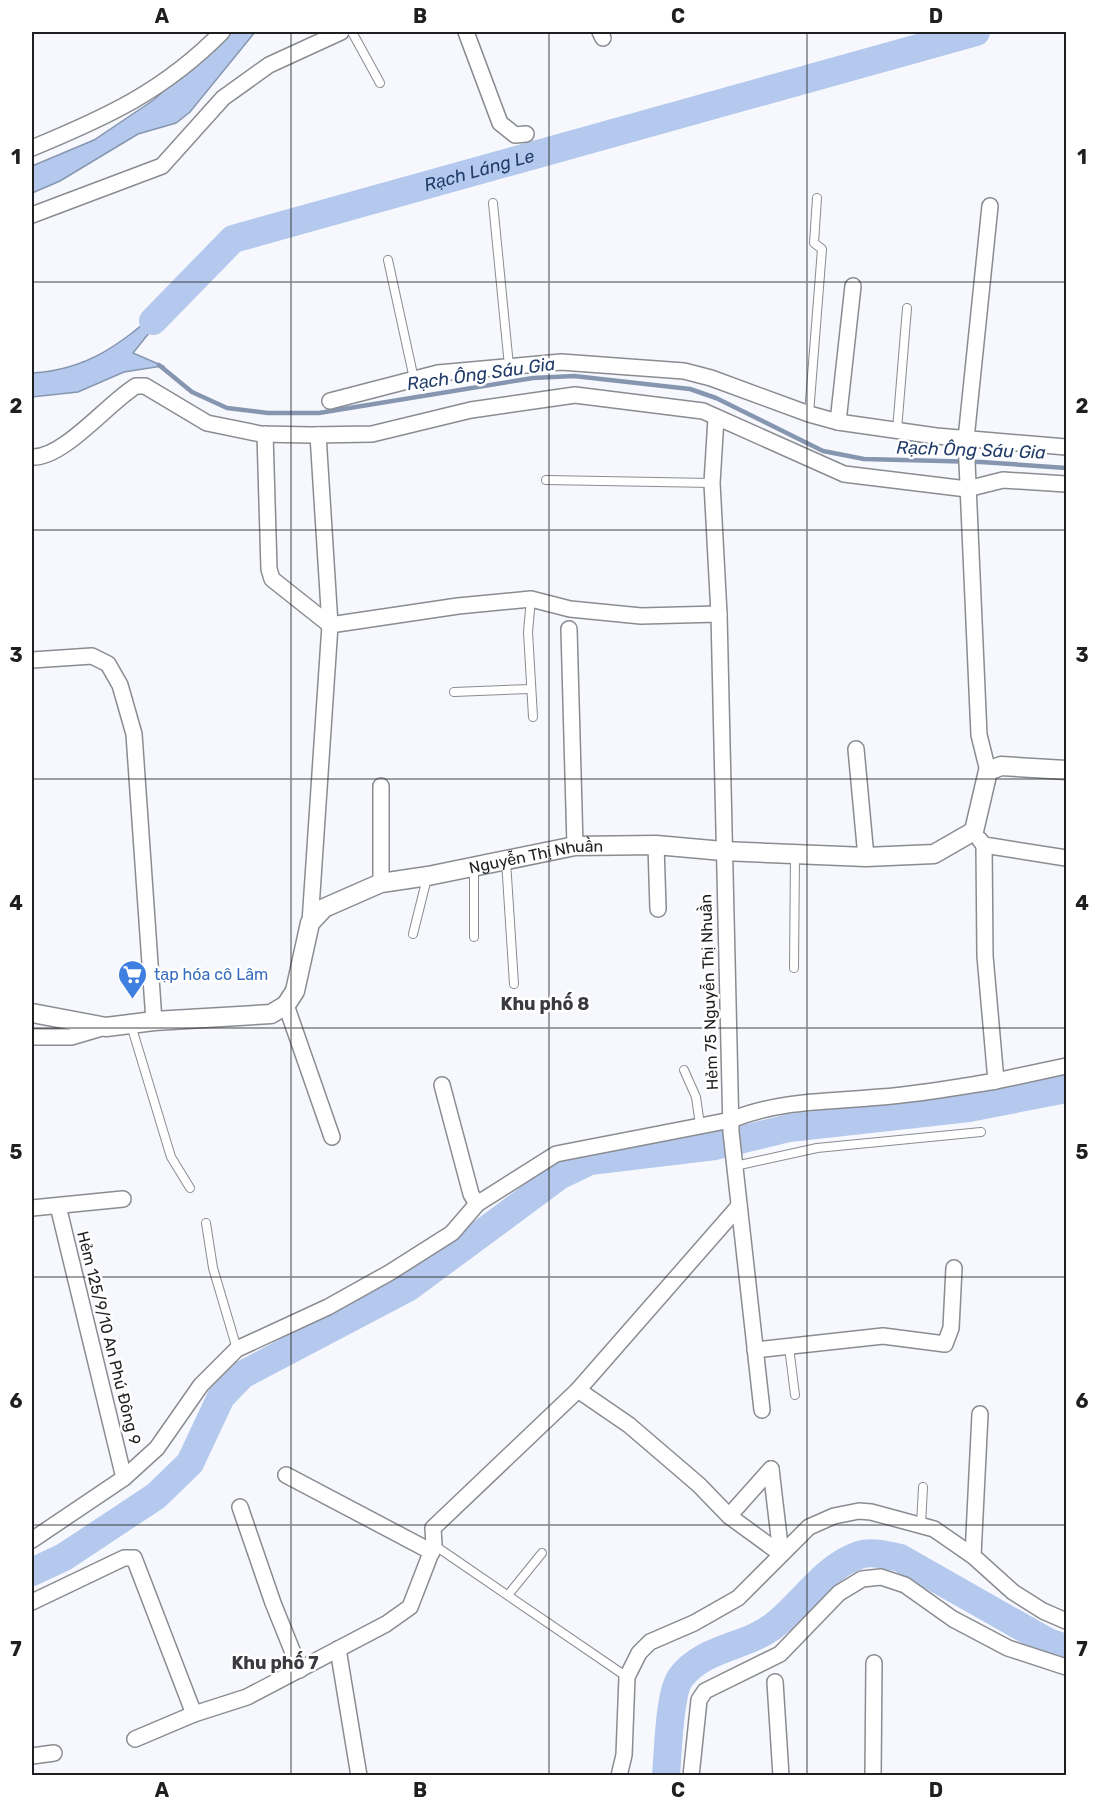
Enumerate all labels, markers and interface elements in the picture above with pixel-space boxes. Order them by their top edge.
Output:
text: A [155,4,170,28]
text: B [413,4,427,28]
text: C [671,4,685,28]
text: D [929,4,943,28]
text: 1 [11,145,21,169]
water label: Rạch Láng Le [421,145,537,196]
text: 1 [1077,145,1087,169]
water label: Rạch Ông Sáu Gia [405,353,557,395]
text: 2 [10,394,23,418]
text: 2 [1076,394,1089,418]
water label: Rạch Ông Sáu Gia [896,436,1047,464]
text: 3 [9,643,23,667]
text: 3 [1075,643,1089,667]
street label: Nguyễn Thị Nhuần [467,835,603,877]
text: 4 [9,891,23,915]
text: 4 [1075,891,1089,915]
street label: Hẻm 75 Nguyễn Thị Nhuần [695,894,722,1090]
supermarket icon: tạp hóa cô Lâm [117,958,149,1000]
place label: tạp hóa cô Lâm [154,965,268,984]
district label: Khu phố 8 [500,992,590,1015]
text: 5 [10,1140,23,1164]
text: 5 [1076,1140,1089,1164]
street label: Hẻm 125/9/10 An Phú Đông 9 [73,1229,145,1447]
text: 6 [9,1389,23,1413]
text: 6 [1075,1389,1089,1413]
text: 7 [10,1637,22,1661]
text: 7 [1076,1637,1088,1661]
district label: Khu phố 7 [231,1651,319,1674]
text: A [155,1778,170,1802]
text: B [413,1778,427,1802]
text: C [671,1778,685,1802]
text: D [929,1778,943,1802]

